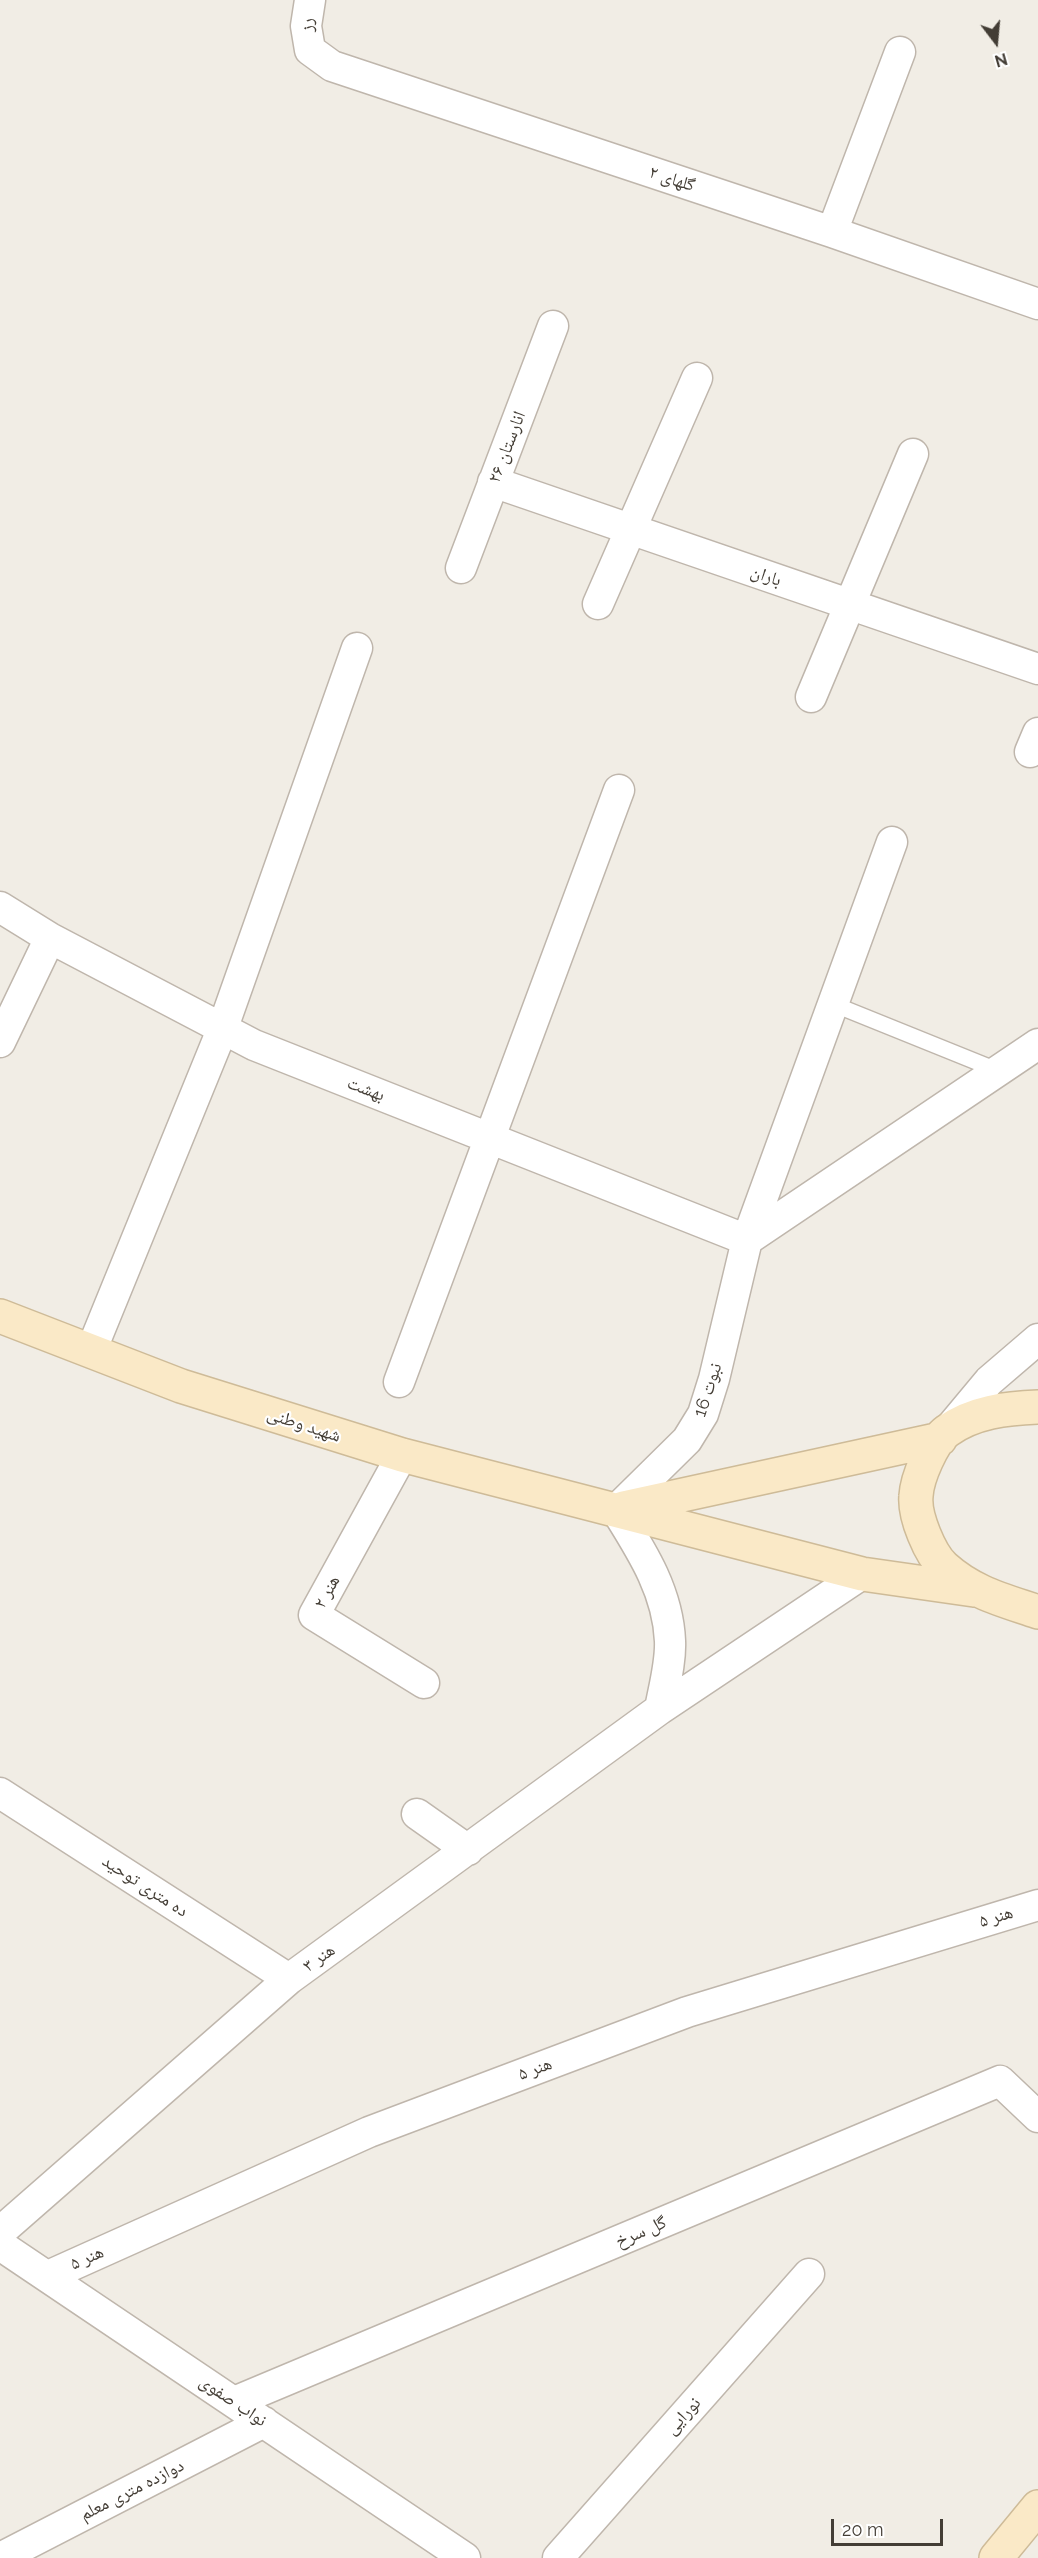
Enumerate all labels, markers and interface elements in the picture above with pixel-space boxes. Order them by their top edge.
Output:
north arrow [966,12,1026,72]
street label: رز [297,18,319,32]
text: N [993,49,1010,71]
street label: گلهای ۲ [646,161,698,197]
street label: انارستان ۲۶ [483,408,531,486]
street label: باران [748,561,784,591]
street label: بهشت [344,1072,388,1106]
street label: نبوت 16 [689,1360,727,1420]
street label: شهید وطنی [264,1403,344,1447]
street label: هنر ۲ [309,1572,345,1612]
street label: ده متری توحید [98,1850,192,1922]
street label: هنر ۵ [976,1902,1016,1932]
street label: هنر ۳ [299,1939,339,1977]
street label: هنر ۵ [515,2053,555,2085]
street label: گل سرخ [612,2212,670,2252]
street label: هنر ۵ [67,2241,107,2275]
street label: نواب صفوی [195,2371,271,2431]
street label: نورایی [661,2393,705,2439]
street label: دوازده متری معلم [76,2455,188,2525]
scale bar [834,2507,946,2545]
text: 20 m [842,2519,884,2540]

